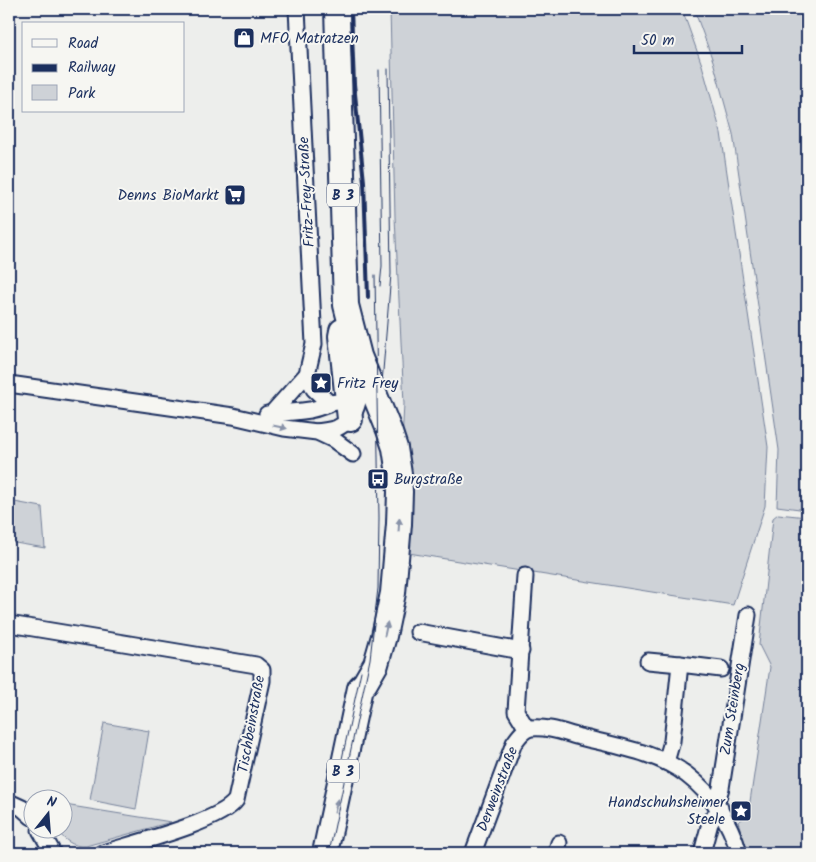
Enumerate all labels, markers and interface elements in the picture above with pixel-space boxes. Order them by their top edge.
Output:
legend [22,22,185,112]
scale bar [634,22,741,54]
shop icon: MFO Matratzen [232,26,256,50]
place label: MFO Matratzen [260,27,359,51]
text: 50 m [641,29,675,53]
text: Road [68,32,99,56]
text: Railway [68,56,116,80]
text: Park [68,82,96,106]
street label: Fritz-Frey-Straße [292,136,322,248]
supermarket icon: Denns BioMarkt [223,183,247,207]
place label: Denns BioMarkt [118,184,219,208]
road number: B 3 [327,184,359,206]
place icon: Fritz Frey [309,371,333,395]
place label: Fritz Frey [337,372,399,396]
one-way arrow [273,424,289,432]
bus stop icon: Burgstraße [366,467,390,491]
place label: Burgstraße [394,468,463,492]
one-way arrow [395,517,403,533]
one-way arrow [382,621,390,636]
street label: Zum Steinberg [714,661,752,757]
street label: Tischbeinstraße [232,673,272,775]
street label: Derweinstraße [471,743,525,835]
road number: B 3 [327,759,359,782]
north arrow [22,790,72,840]
text: N [44,791,59,814]
place label: Handschuhsheimer Steele [608,791,726,832]
one-way arrow [332,797,340,813]
place icon: Handschuhsheimer Steele [729,799,753,823]

